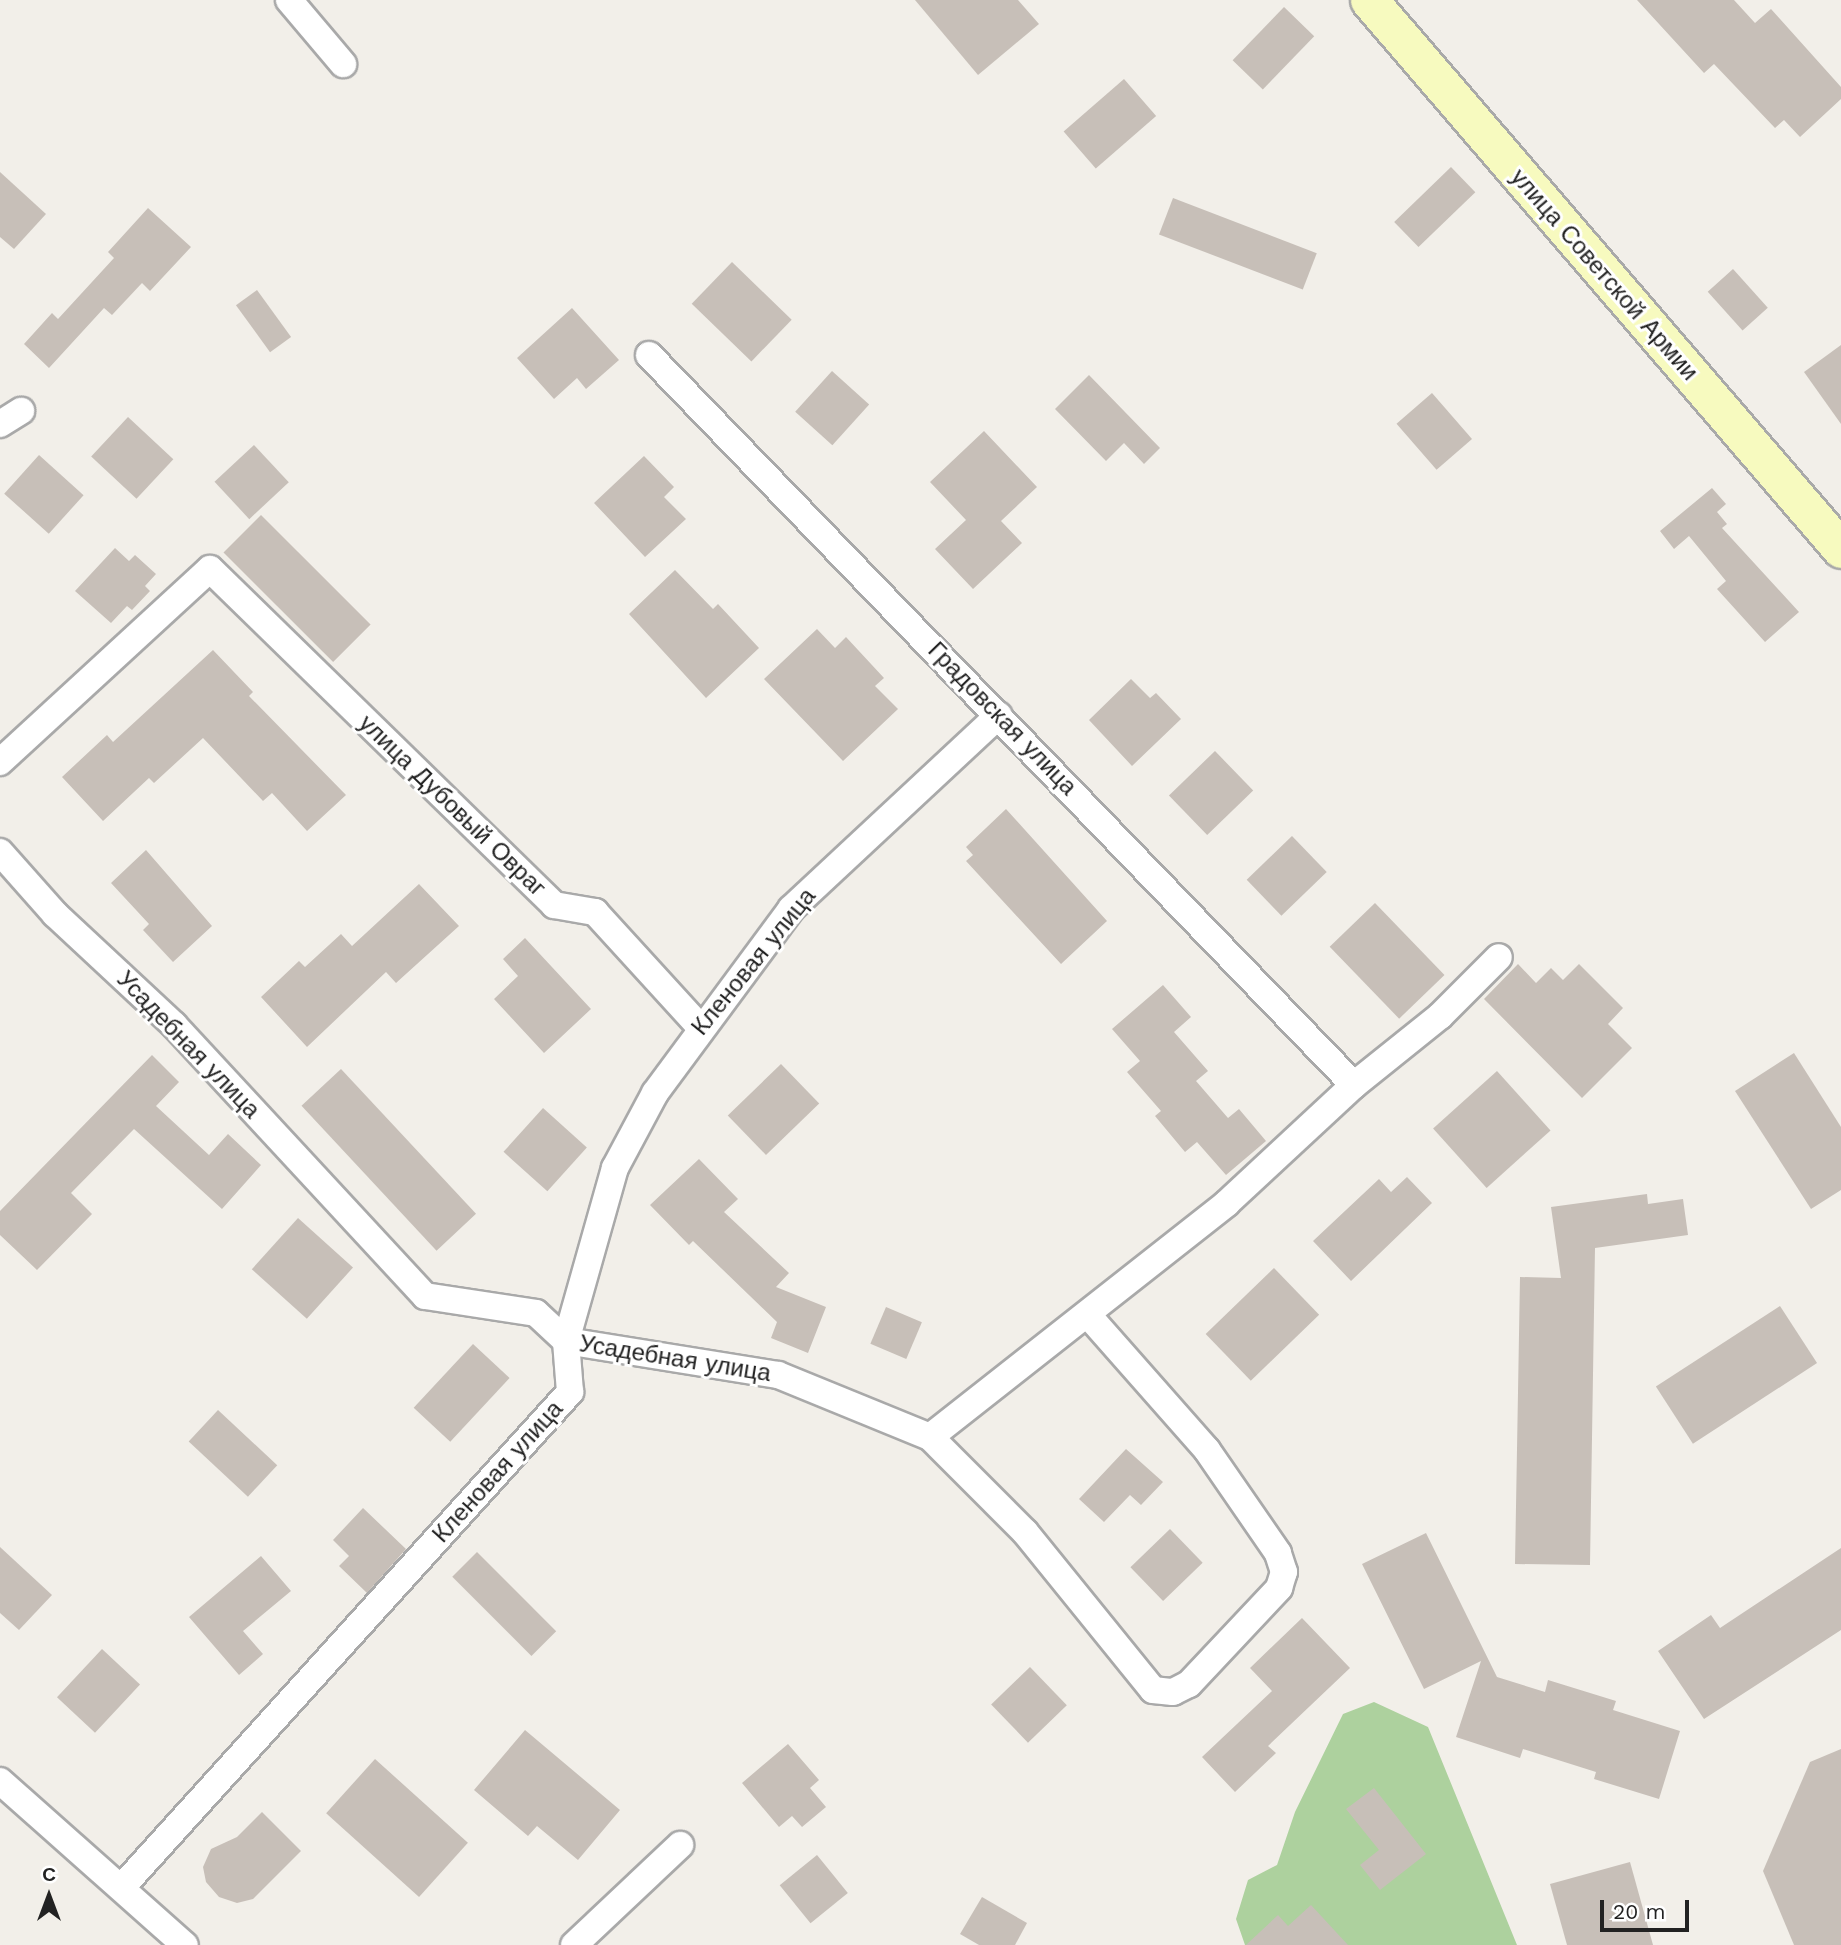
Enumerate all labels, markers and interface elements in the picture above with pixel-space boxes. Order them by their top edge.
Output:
street label: улица Советской Армии [1504,163,1704,387]
street label: Градовская улица [922,636,1082,802]
street label: улица Дубовый Овраг [353,709,551,903]
street label: Кленовая улица [686,883,822,1041]
street label: Усадебная улица [110,965,266,1125]
street label: Усадебная улица [577,1330,773,1388]
street label: Кленовая улица [427,1395,569,1549]
north arrow [14,1861,84,1931]
text: С [42,1863,56,1886]
scale bar [1603,1885,1692,1929]
text: 20 m [1613,1899,1665,1924]

